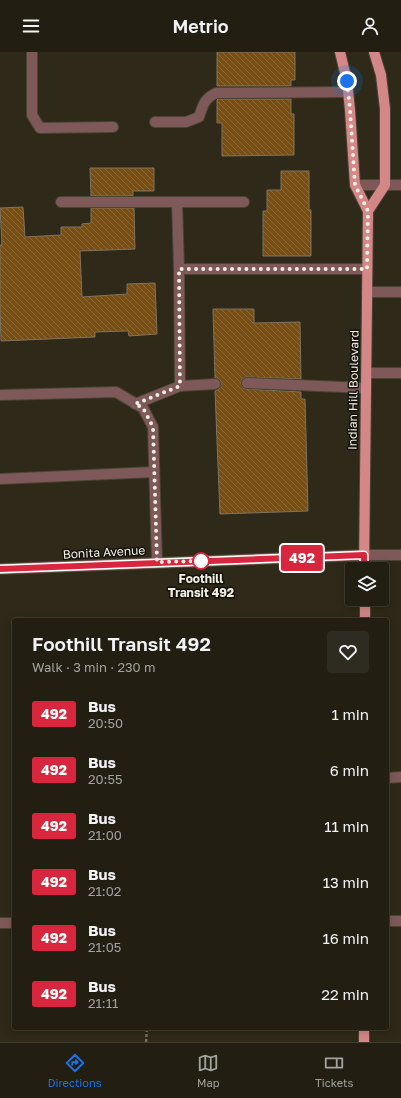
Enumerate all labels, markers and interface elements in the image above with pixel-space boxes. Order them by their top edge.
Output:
icon: menu [20,15,42,37]
text: Metrio [172,15,229,37]
icon: person [359,15,381,37]
your location [337,71,357,91]
street label: Indian Hill Boulevard [344,330,362,450]
street label: Bonita Avenue [62,542,146,562]
line badge: 492 [279,545,325,571]
text: 492 [289,549,315,566]
marker: Foothill Transit 492 [192,552,210,570]
map controls [345,562,389,606]
button: layers [345,562,389,606]
place label: Foothill Transit 492 [168,571,234,600]
button: heart [327,631,369,673]
text: Foothill Transit 492 [32,632,211,655]
text: Walk · 3 min · 230 m [32,659,155,675]
text: Bus [88,697,116,715]
text: 492 [41,705,67,722]
text: 1 min [331,705,369,723]
text: 20:50 [88,715,123,731]
text: Bus [88,753,116,771]
text: 492 [41,761,67,778]
text: 6 min [330,761,369,779]
text: 20:55 [88,771,123,787]
text: Bus [88,809,116,827]
text: 492 [41,817,67,834]
text: 11 min [324,817,369,835]
text: 21:00 [88,827,122,843]
text: Bus [88,865,116,883]
text: 492 [41,873,67,890]
text: 13 min [323,873,369,891]
text: 21:02 [88,883,121,899]
text: Bus [88,921,116,939]
text: 492 [41,929,67,946]
text: 16 min [322,929,369,947]
text: 21:05 [88,939,121,955]
text: Bus [88,977,116,995]
text: 492 [41,985,67,1002]
text: 22 min [321,985,369,1003]
text: 21:11 [88,995,118,1011]
tab: Directions [48,1052,101,1089]
tab: Map [197,1052,219,1089]
tab: Tickets [315,1052,353,1089]

